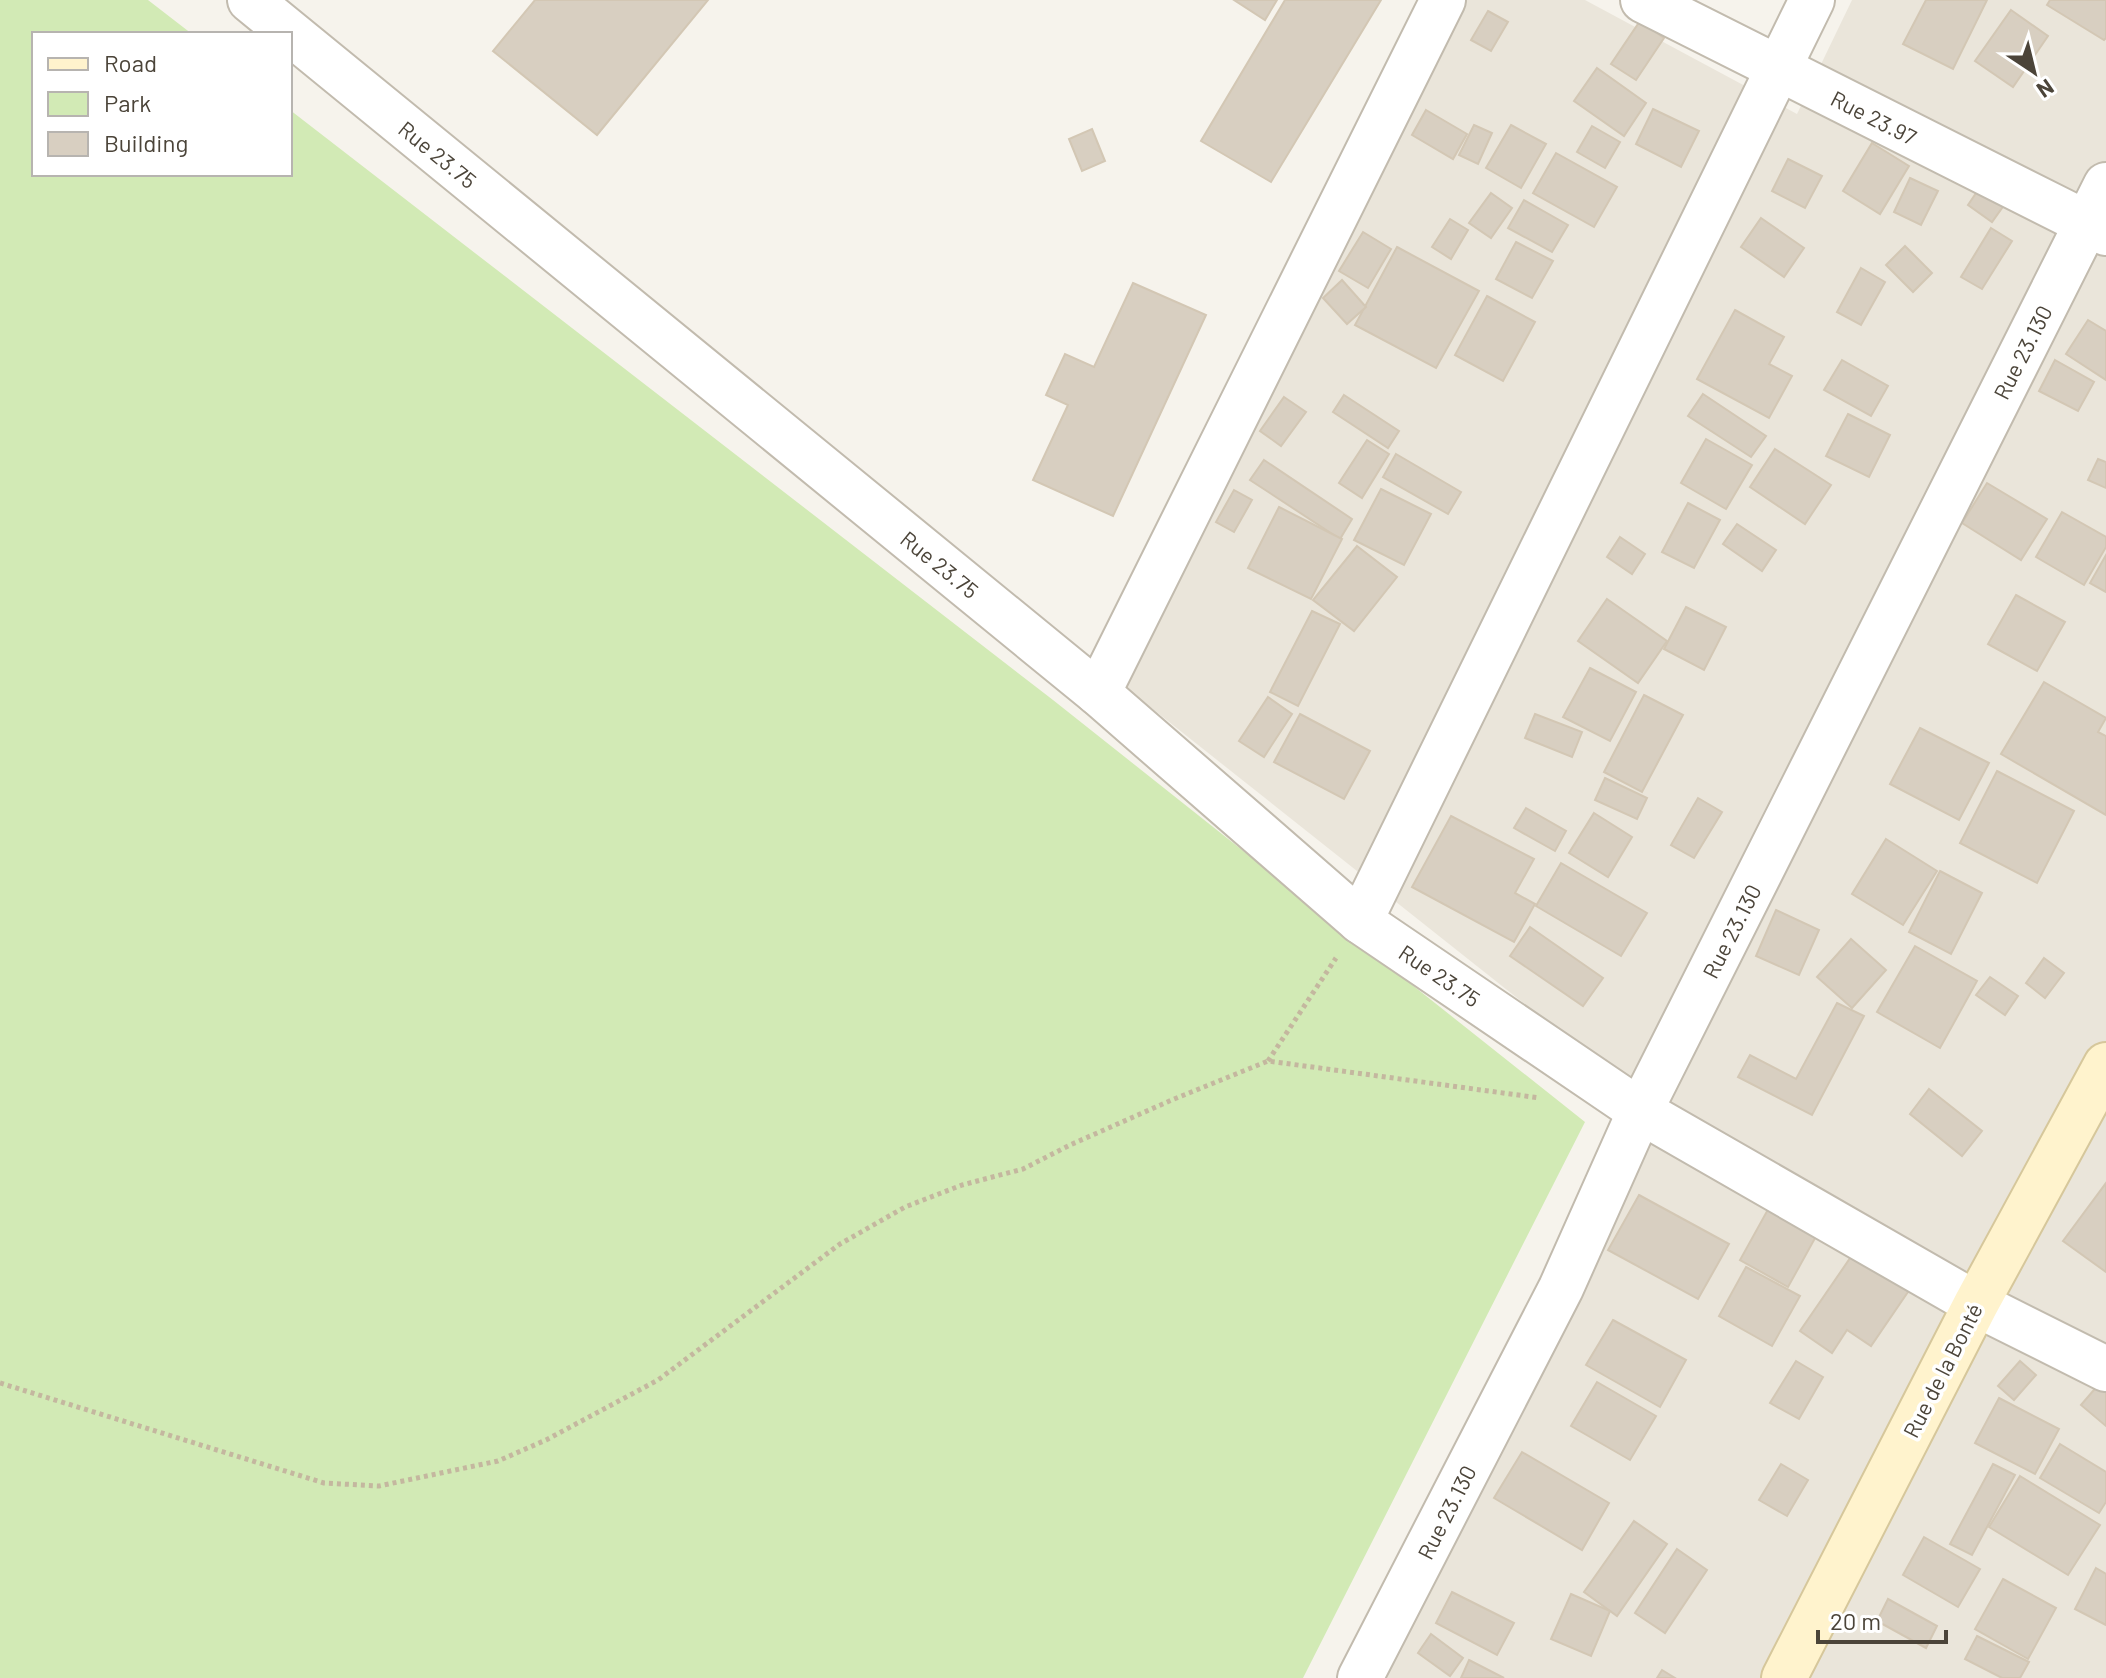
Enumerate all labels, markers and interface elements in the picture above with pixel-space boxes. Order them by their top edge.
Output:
legend [32,32,292,176]
north arrow [1994,32,2074,112]
text: Road [104,48,157,77]
text: N [2033,74,2059,104]
street label: Rue 23.97 [1827,84,1921,150]
text: Park [104,88,151,117]
street label: Rue 23.75 [394,115,482,193]
text: Building [104,128,188,157]
street label: Rue 23.130 [1987,301,2057,403]
street label: Rue 23.75 [896,525,984,603]
street label: Rue 23.130 [1696,880,1766,982]
street label: Rue 23.75 [1395,938,1485,1012]
street label: Rue de la Bonté [1897,1298,1987,1442]
street label: Rue 23.130 [1411,1461,1481,1563]
scale bar [1818,1594,1946,1644]
text: 20 m [1830,1606,1881,1635]

